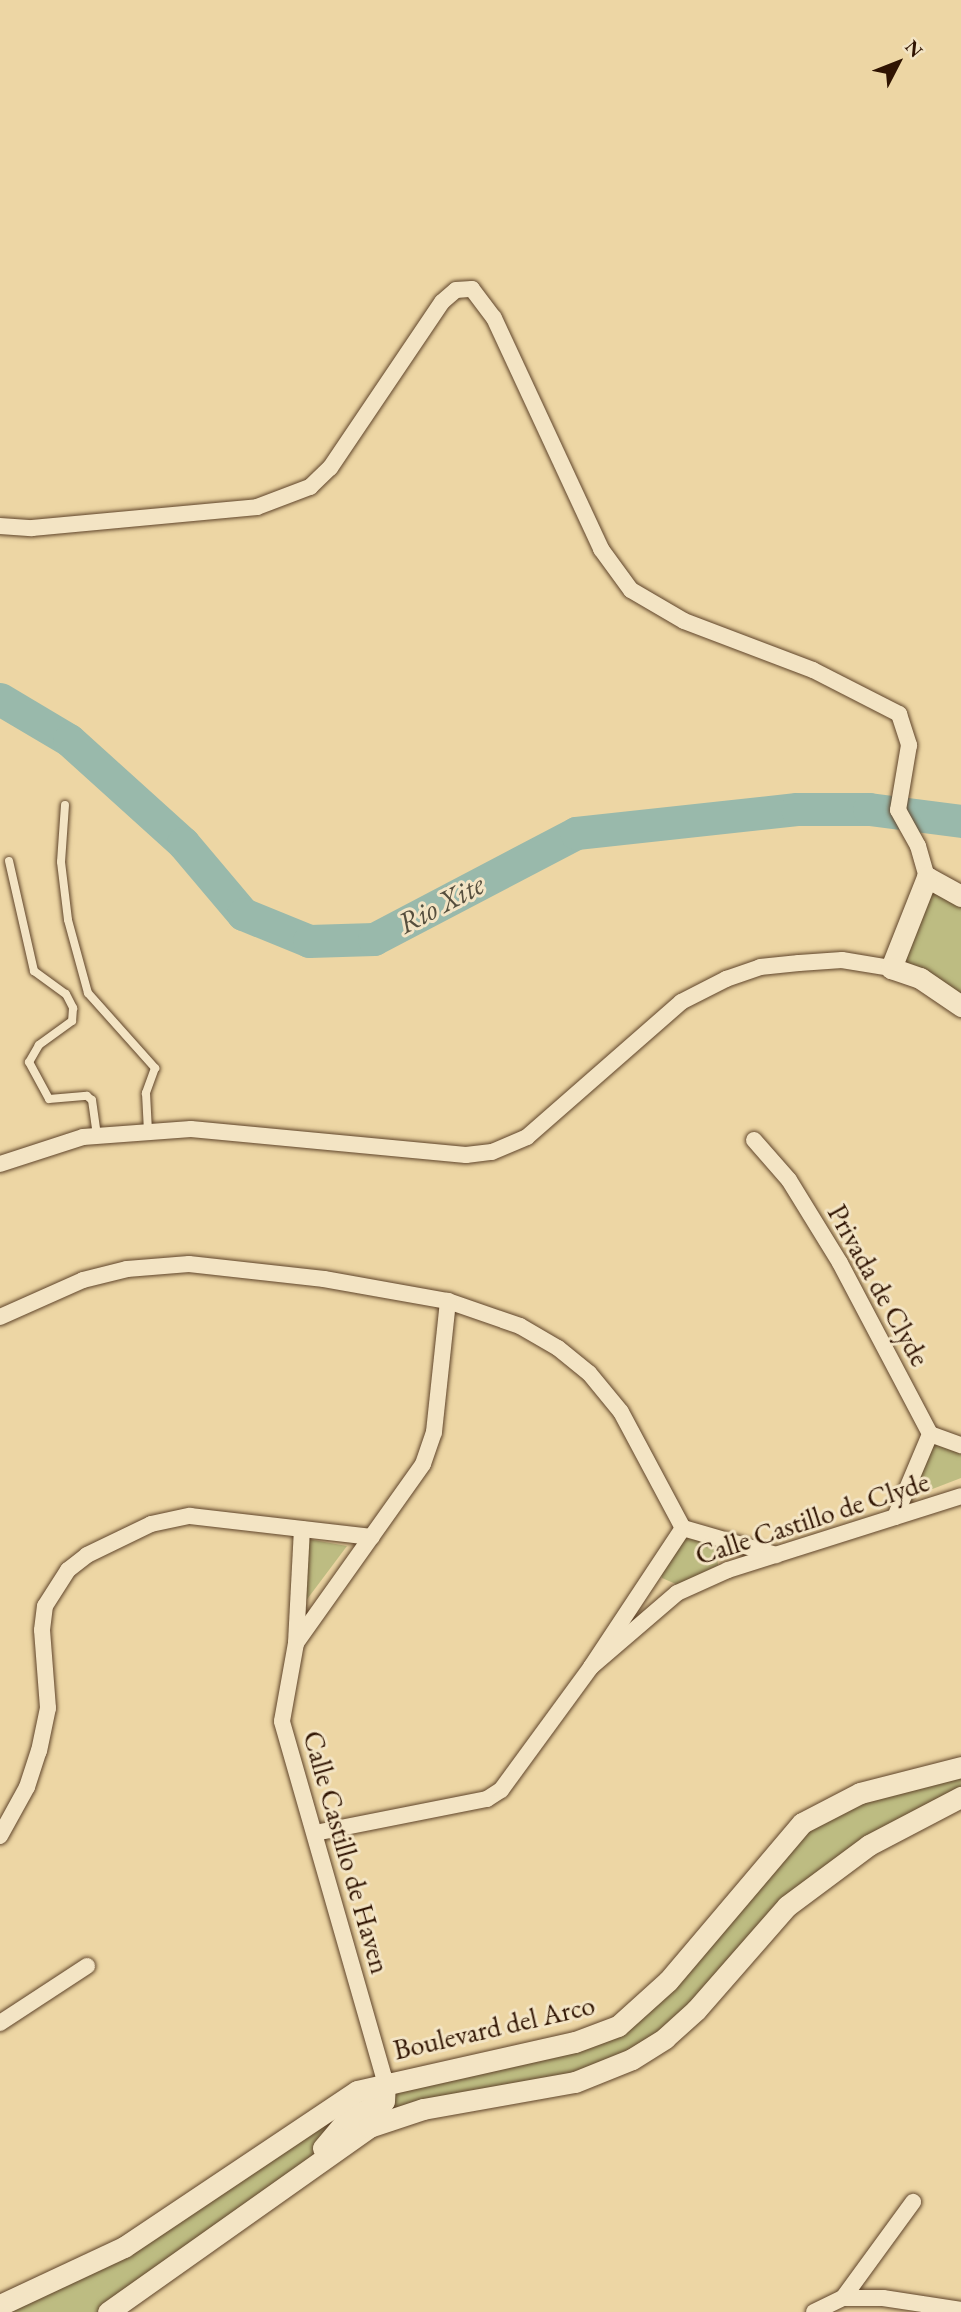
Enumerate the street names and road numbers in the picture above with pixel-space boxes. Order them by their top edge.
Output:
street label: Privada de Clyde [821,1198,937,1372]
street label: Calle Castillo de Clyde [691,1464,933,1572]
street label: Calle Castillo de Haven [296,1727,398,1977]
street label: Boulevard del Arco [390,1987,598,2067]

